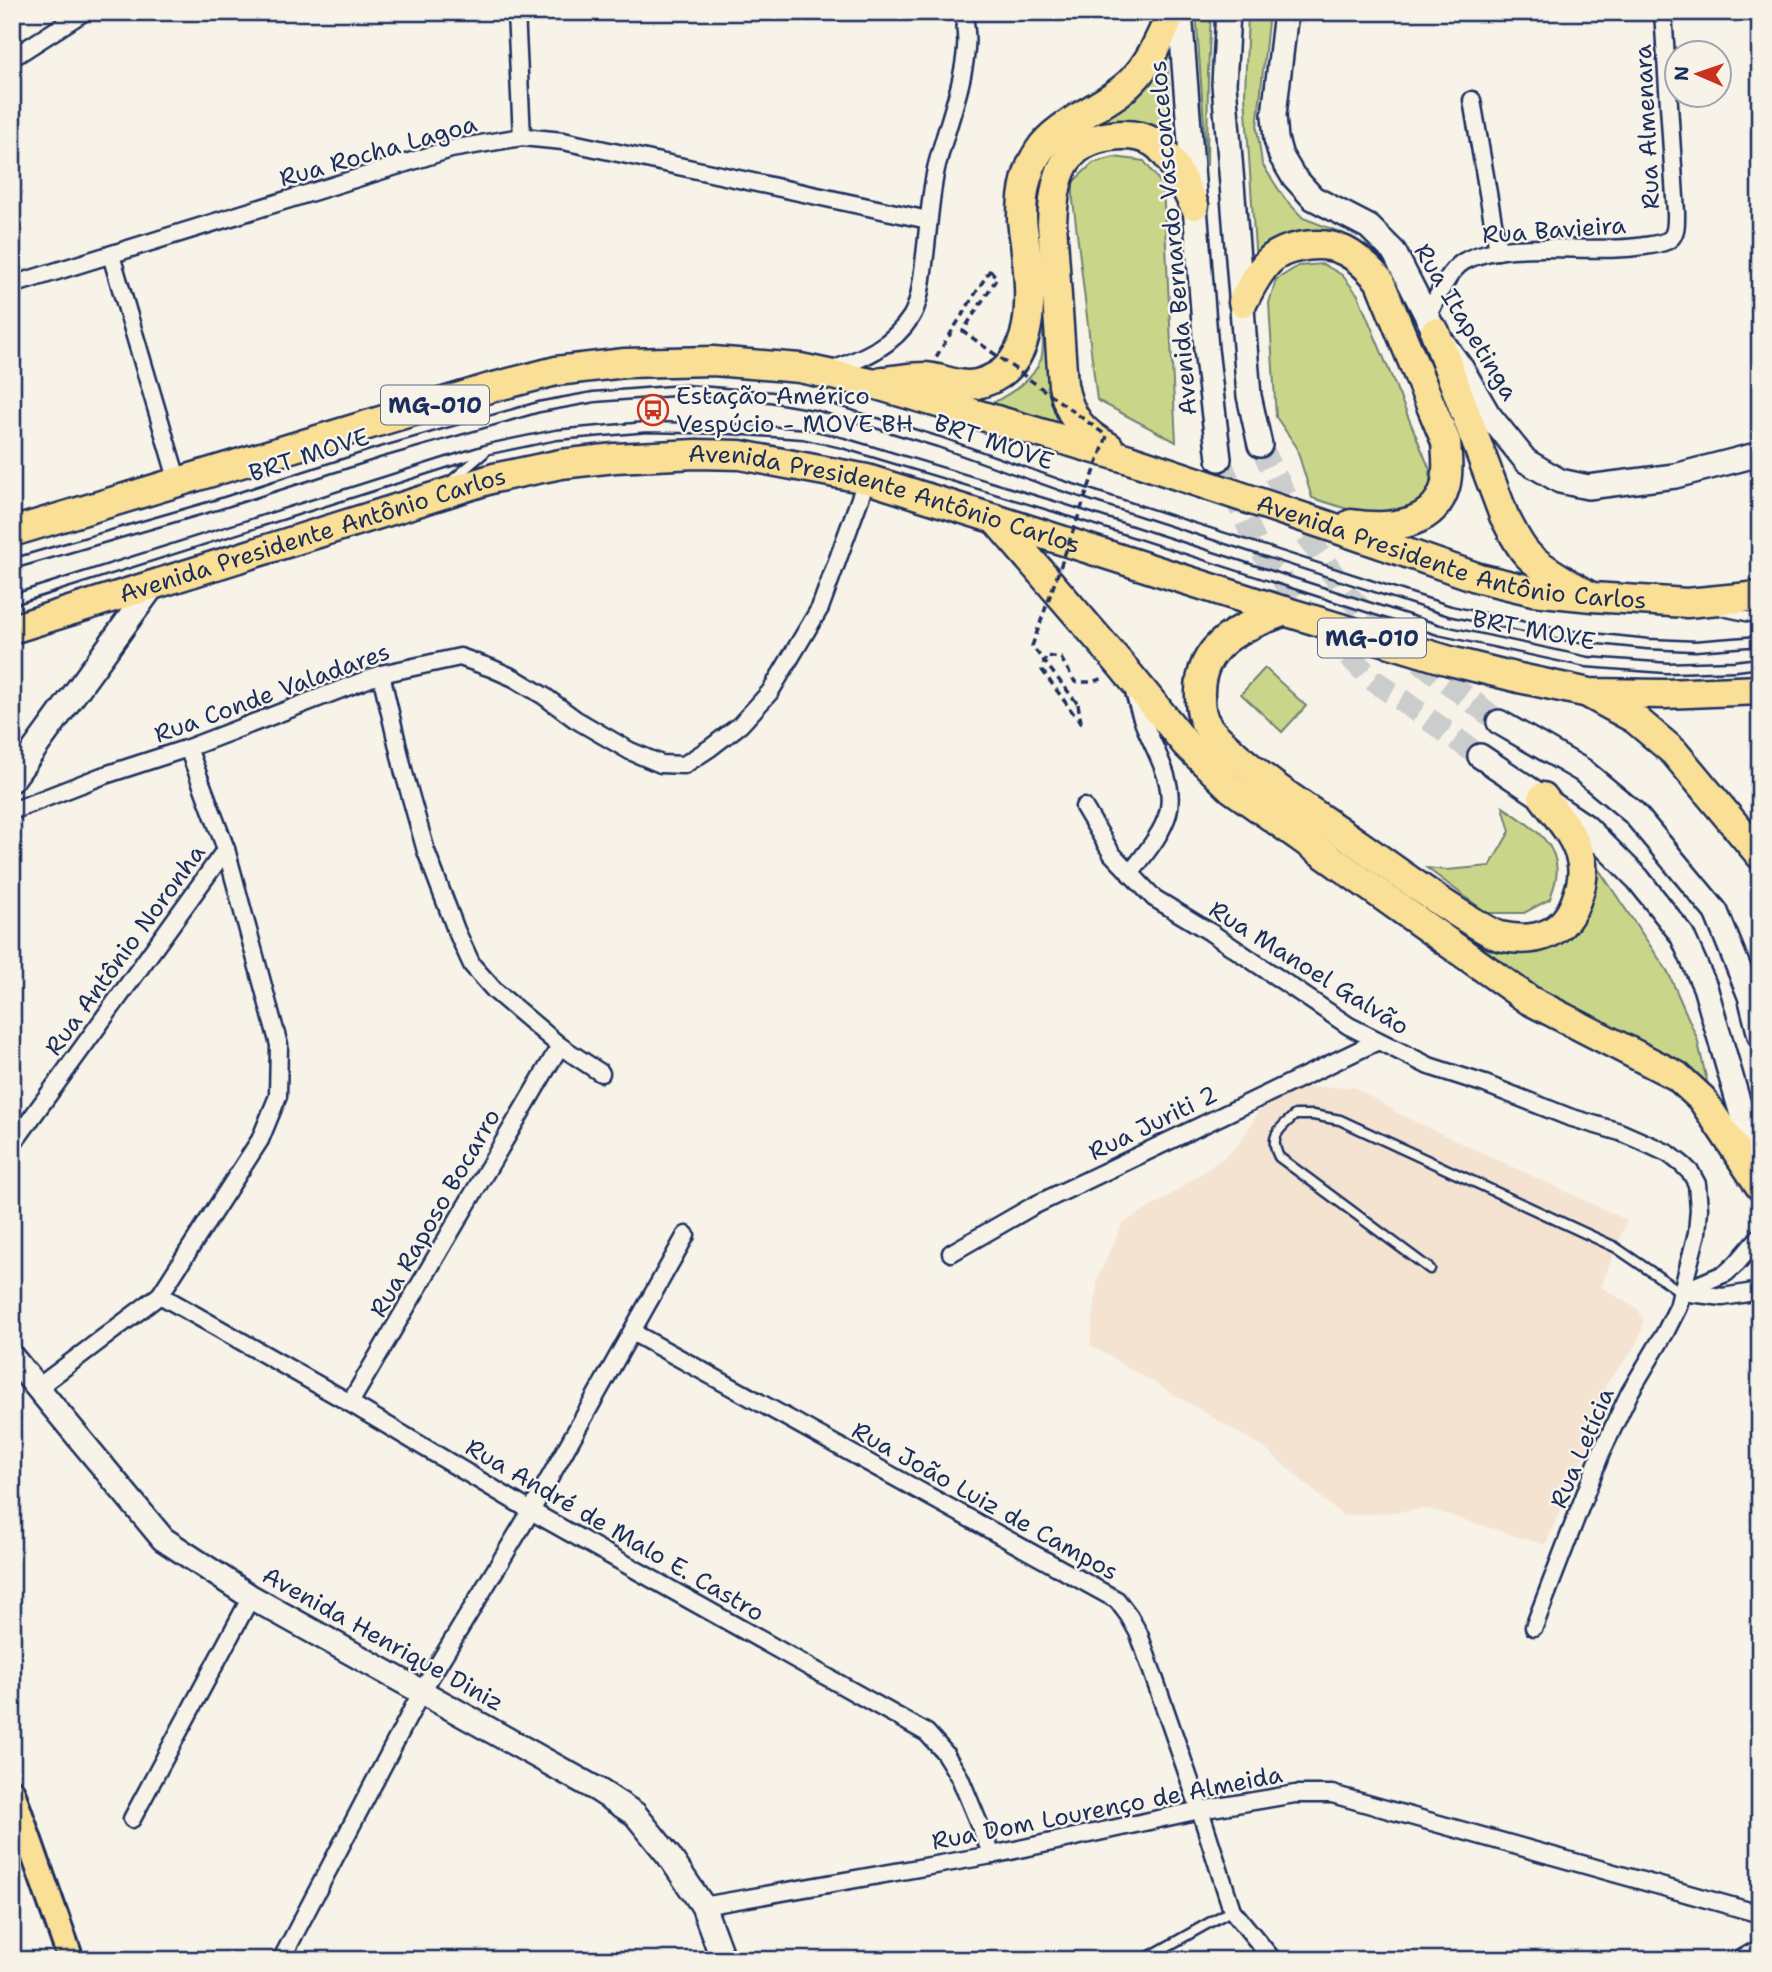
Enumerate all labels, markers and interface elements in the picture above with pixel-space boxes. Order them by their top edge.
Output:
north arrow [1664,38,1734,108]
street label: Rua Almenara [1627,44,1667,210]
street label: Avenida Bernardo Vasconcelos [1142,59,1204,417]
text: N [1669,65,1694,81]
street label: Rua Rocha Lagoa [276,107,481,194]
street label: Rua Bavieira [1481,209,1627,251]
street label: Rua Itapetinga [1407,238,1526,406]
place label: Estação Américo Vespúcio - MOVE BH [676,380,913,440]
road number: MG-010 [381,386,489,424]
bus stop icon: Estação Américo Vespúcio - MOVE BH [636,393,670,427]
street label: BRT MOVE [930,407,1058,477]
street label: BRT MOVE [245,421,373,489]
street label: Avenida Presidente Antônio Carlos [688,438,1084,561]
street label: Avenida Presidente Antônio Carlos [115,460,509,610]
street label: Avenida Presidente Antônio Carlos [1252,487,1647,616]
street label: BRT MOVE [1470,602,1598,658]
road number: MG-010 [1318,618,1426,658]
street label: Rua Conde Valadares [150,635,394,751]
street label: Rua Antônio Noronha [38,838,212,1062]
street label: Rua Manoel Galvão [1203,894,1415,1042]
street label: Rua Juriti 2 [1083,1078,1223,1168]
street label: Rua Raposo Bocarro [362,1103,508,1323]
street label: Rua Letícia [1542,1383,1622,1513]
street label: Rua João Luiz de Campos [846,1414,1124,1588]
street label: Rua André de Malo E. Castro [460,1431,770,1629]
street label: Avenida Henrique Diniz [257,1559,509,1719]
street label: Rua Dom Lourenço de Almeida [929,1758,1285,1858]

